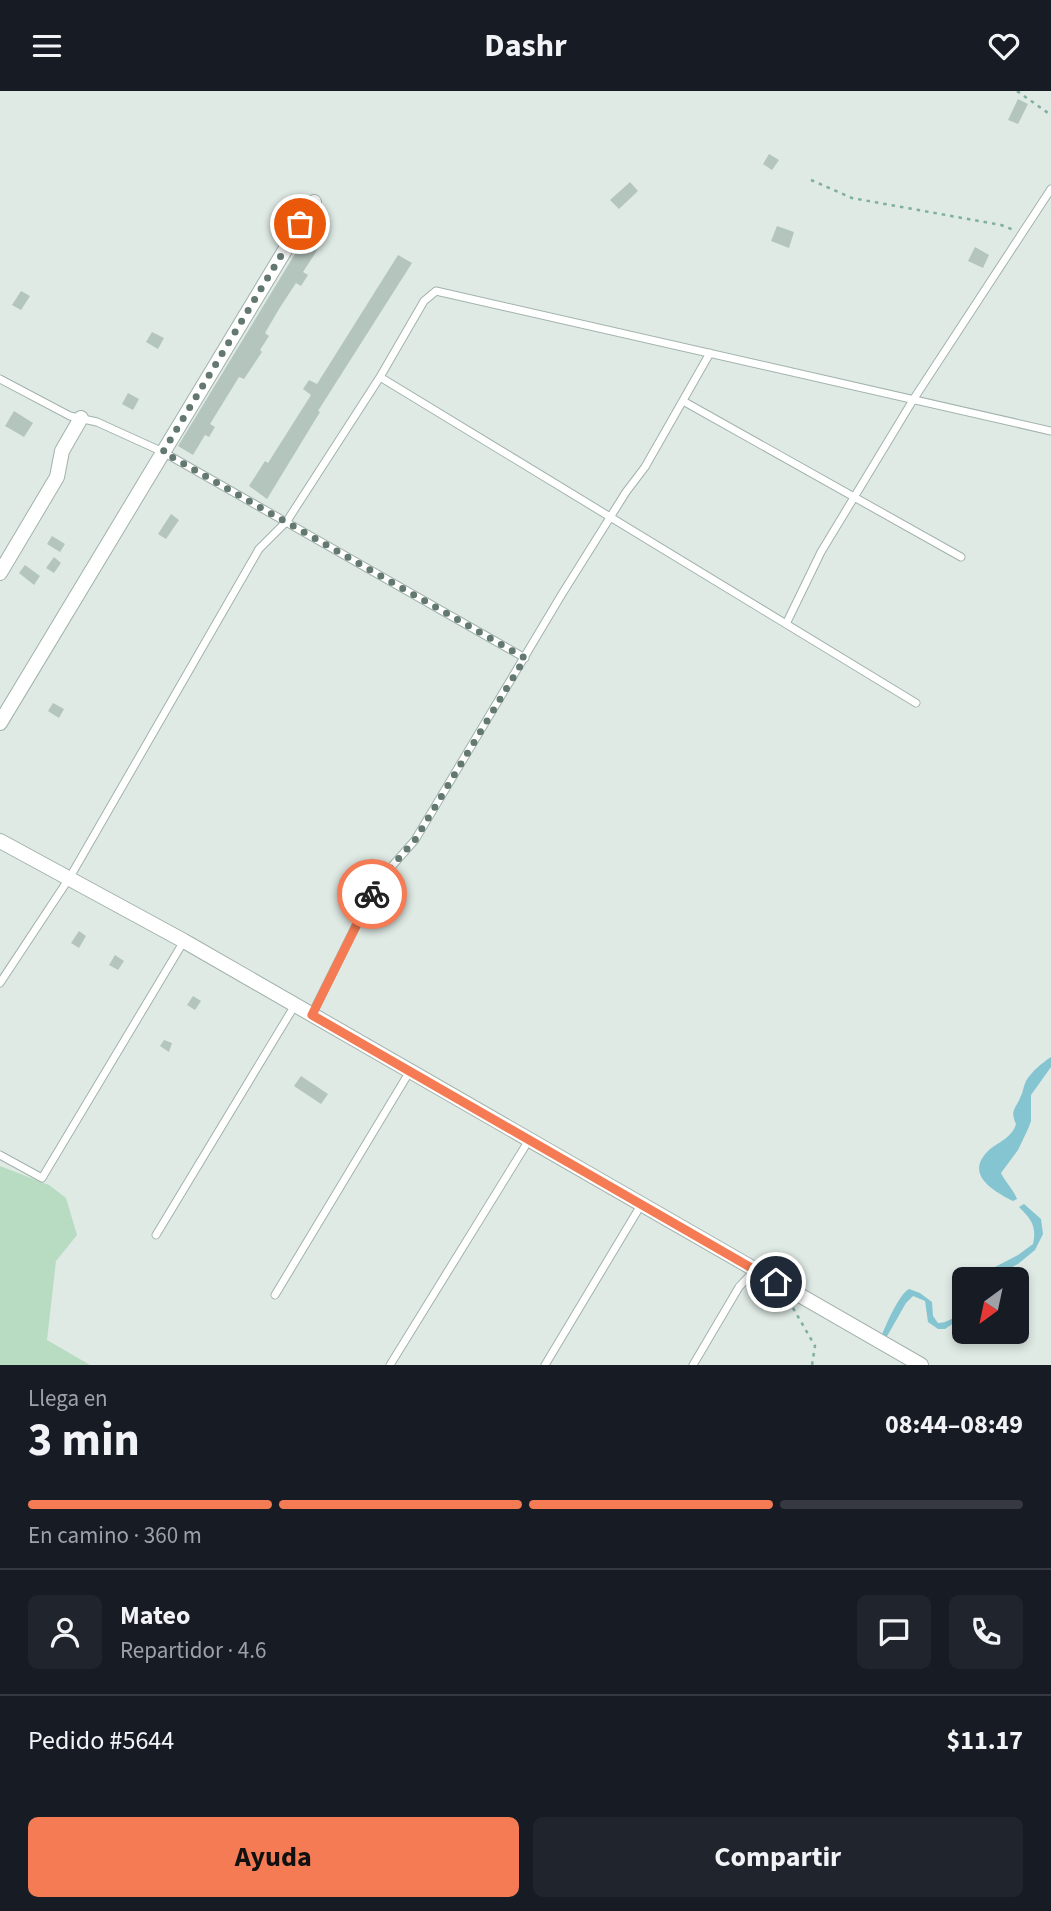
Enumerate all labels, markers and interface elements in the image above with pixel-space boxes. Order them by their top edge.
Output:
text: Dashr [484,23,567,69]
icon: menu [28,27,66,65]
icon: heart [985,27,1023,65]
pin [270,194,330,254]
icon: bag [281,205,319,243]
courier [337,859,407,929]
icon: bike [353,875,391,913]
pin [746,1252,806,1312]
icon: home [757,1263,795,1301]
north arrow [952,1267,1029,1344]
map controls [952,1267,1029,1344]
text: Llega en [28,1382,108,1415]
text: 08:44–08:49 [885,1406,1023,1443]
text: 3 min [28,1408,140,1473]
text: En camino · 360 m [28,1519,202,1552]
button: person [28,1595,102,1669]
button: chat [857,1595,931,1669]
button: phone [949,1595,1023,1669]
text: Mateo [120,1597,190,1634]
text: Repartidor · 4.6 [120,1634,266,1667]
text: Pedido #5644 [28,1722,174,1759]
text: $11.17 [947,1722,1023,1759]
button: Ayuda [28,1817,519,1897]
button: Compartir [533,1817,1023,1897]

